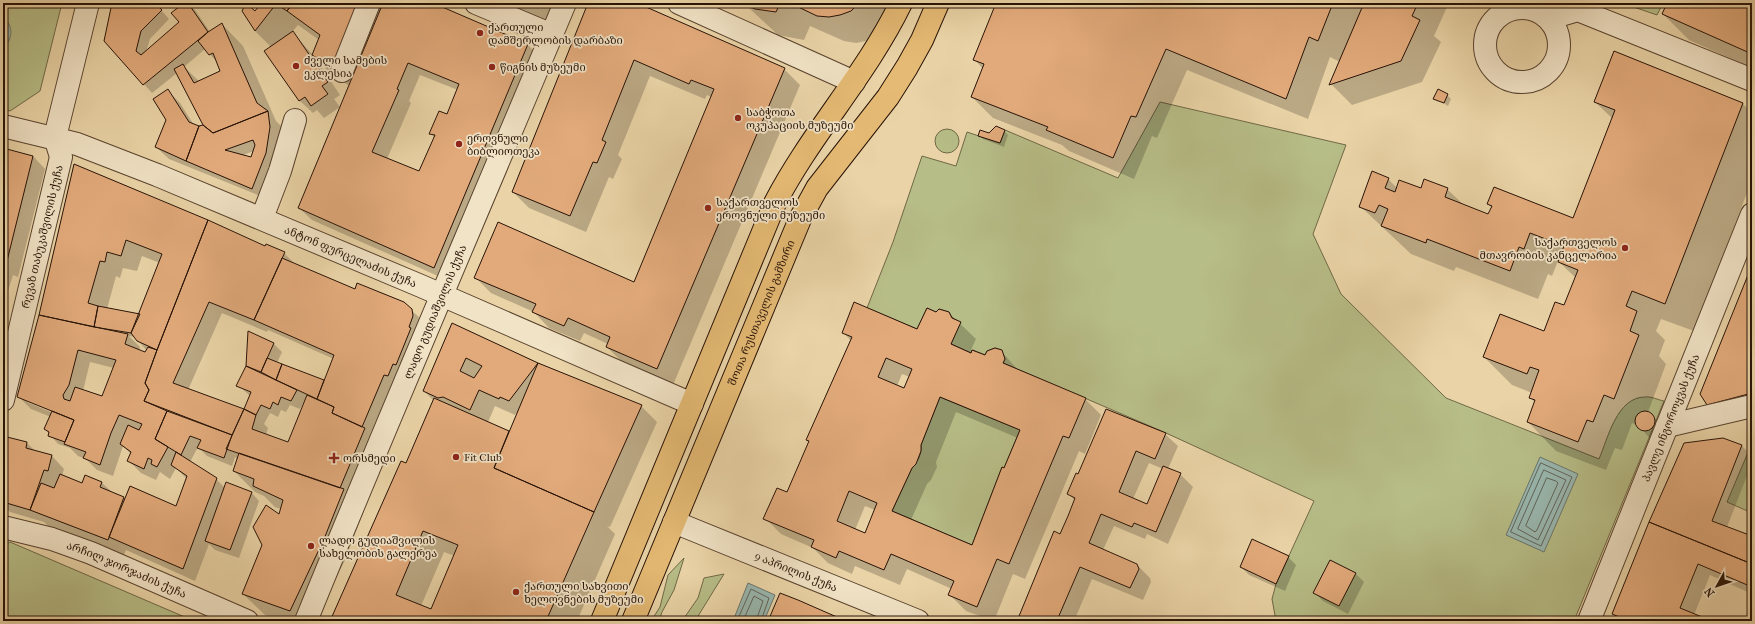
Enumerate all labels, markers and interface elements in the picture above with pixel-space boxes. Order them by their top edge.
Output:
place label: ქართული დამშერლობის დარბაზი [488,21,623,47]
marker: ქართული დამშერლობის დარბაზი [475,28,485,38]
place label: ძველი სამების ეკლესია [304,54,388,80]
marker: ძველი სამების ეკლესია [291,61,301,71]
place label: წიგნის მუზეუმი [500,61,586,74]
marker: წიგნის მუზეუმი [487,62,497,72]
place label: საბჭოთა ოკუპაციის მუზეუმი [746,106,853,132]
marker: საბჭოთა ოკუპაციის მუზეუმი [733,113,743,123]
place label: ეროვნული ბიბლიოთეკა [467,132,540,158]
marker: ეროვნული ბიბლიოთეკა [454,139,464,149]
street label: რევაზ თაბუკაშვილის ქუჩა [19,164,65,310]
place label: საქართველოს ეროვნული მუზეუმი [716,196,825,222]
marker: საქართველოს ეროვნული მუზეუმი [703,203,713,213]
street label: ანტონ ფურცელაძის ქუჩა [283,223,419,290]
place label: საქართველოს მთავრობის კანცელარია [1479,236,1617,262]
street label: შოთა რუსთაველის გამზირი [725,238,797,387]
street label: ლადო გუდიაშვილის ქუჩა [401,243,469,381]
marker: საქართველოს მთავრობის კანცელარია [1620,243,1630,253]
street label: პავლე ინგოროყვას ქუჩა [1639,352,1702,483]
place label: Fit Club [464,451,502,464]
marker: ორსმედი [328,452,340,464]
place label: ორსმედი [343,452,396,465]
marker: Fit Club [451,452,461,462]
place label: ლადო გუდიაშვილის სახელობის გალერეა [319,534,437,560]
street label: არჩილ ჯორჯაძის ქუჩა [65,538,189,600]
marker: ლადო გუდიაშვილის სახელობის გალერეა [306,541,316,551]
street label: 9 აპრილის ქუჩა [753,549,840,594]
north arrow [1697,566,1737,606]
place label: ქართული სახვითი ხელოვნების მუზეუმი [524,580,643,606]
text: N [1702,584,1717,599]
marker: ქართული სახვითი ხელოვნების მუზეუმი [511,587,521,597]

